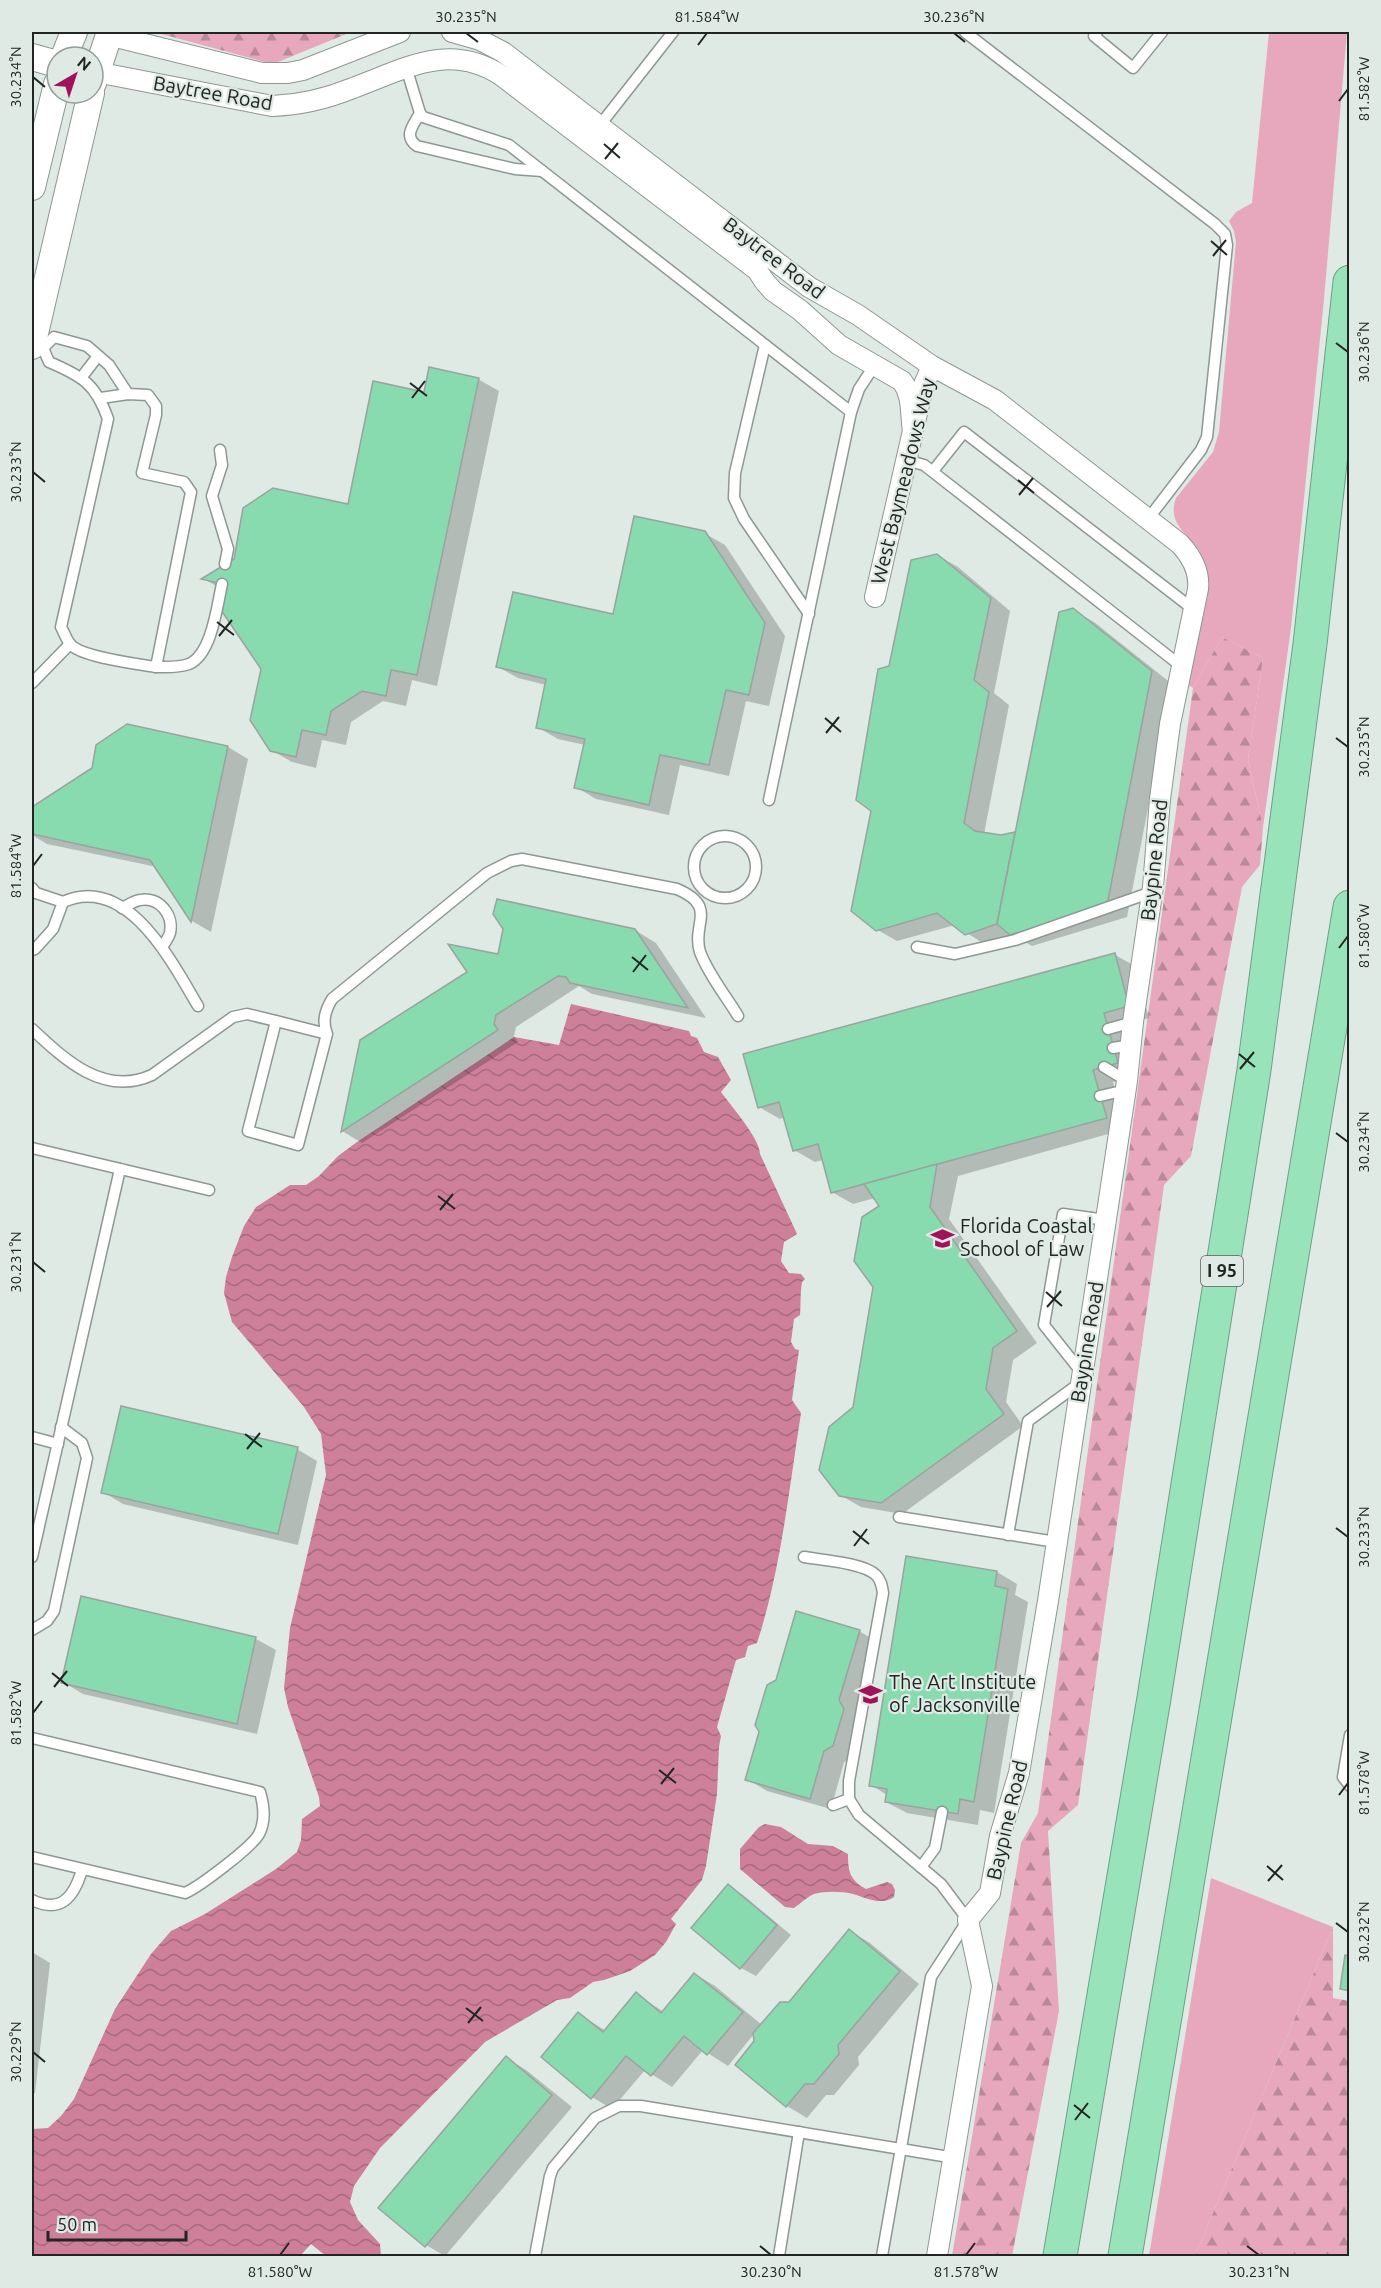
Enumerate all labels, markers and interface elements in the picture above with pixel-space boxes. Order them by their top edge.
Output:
text: 30.235°N [435,8,497,25]
text: 81.584°W [675,8,739,25]
text: 30.236°N [923,8,985,25]
north arrow [45,45,105,105]
text: 30.234°N [7,46,24,108]
text: N [74,53,95,74]
text: 81.582°W [1355,57,1372,121]
street label: Baytree Road [152,71,275,114]
street label: Baytree Road [719,212,829,303]
text: 30.236°N [1355,321,1372,383]
street label: West Baymeadows Way [866,375,939,586]
text: 30.233°N [7,441,24,503]
text: 30.235°N [1355,716,1372,778]
street label: Baypine Road [1136,798,1171,922]
text: 81.584°W [7,834,24,898]
text: 81.580°W [1355,904,1372,968]
text: 30.234°N [1355,1111,1372,1173]
place label: Florida Coastal School of Law [960,1214,1093,1260]
school or university icon: Florida Coastal School of Law [929,1225,955,1251]
text: 30.231°N [7,1231,24,1293]
road number: I 95 [1201,1256,1243,1286]
street label: Baypine Road [1066,1280,1107,1404]
text: 30.233°N [1355,1506,1372,1568]
place label: The Art Institute of Jacksonville [889,1670,1036,1716]
text: 81.582°W [7,1681,24,1745]
school or university icon: The Art Institute of Jacksonville [858,1681,884,1707]
text: 81.578°W [1355,1751,1372,1815]
street label: Baypine Road [982,1758,1031,1882]
text: 30.232°N [1355,1901,1372,1963]
text: 30.229°N [7,2021,24,2083]
scale bar [48,2204,186,2242]
text: 50 m [57,2214,97,2234]
text: 81.580°W [248,2263,312,2280]
text: 30.230°N [740,2263,802,2280]
text: 81.578°W [934,2263,998,2280]
text: 30.231°N [1228,2263,1290,2280]

